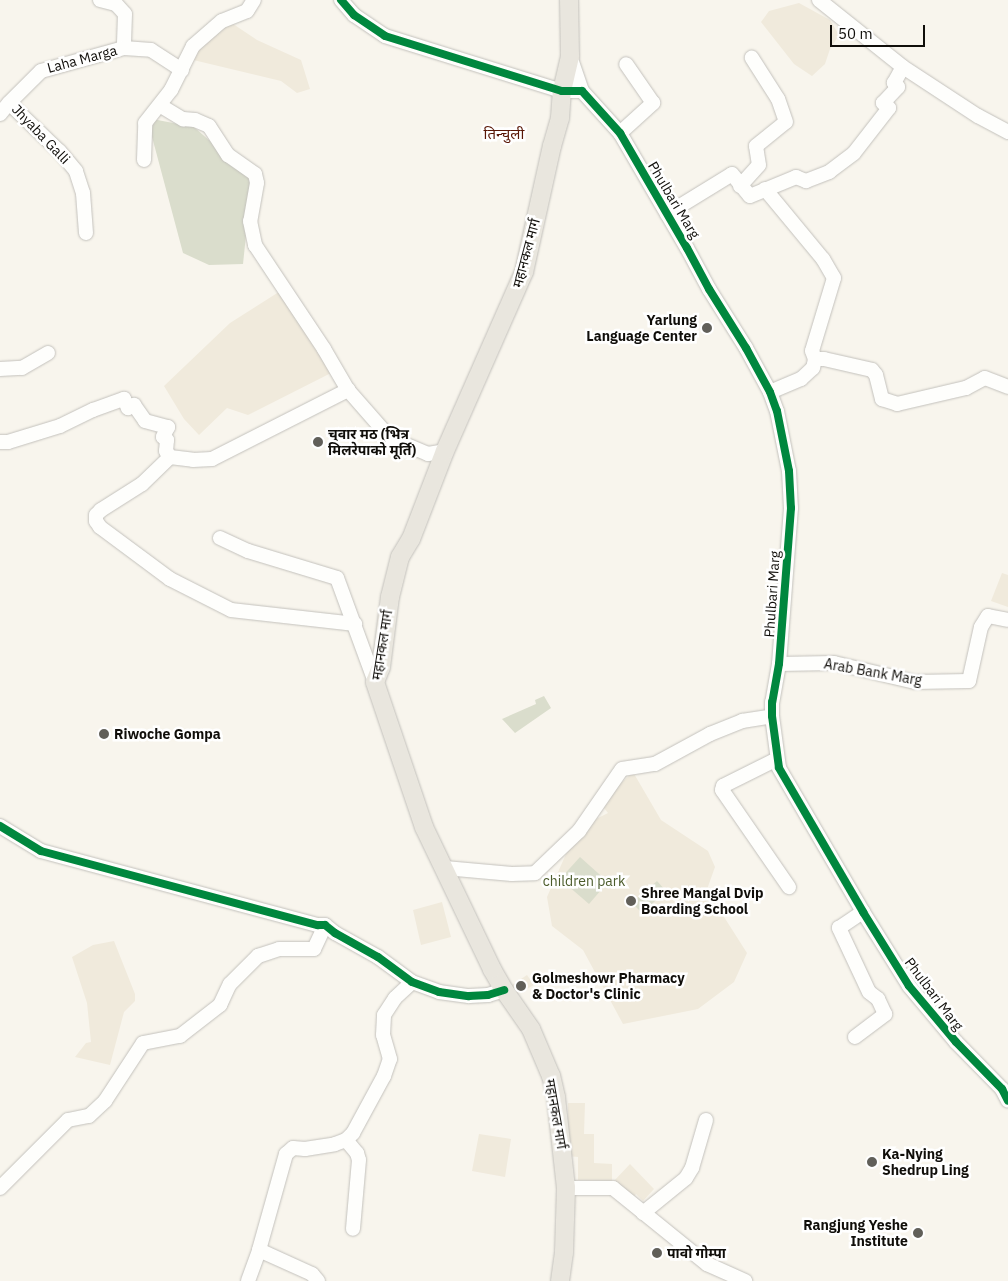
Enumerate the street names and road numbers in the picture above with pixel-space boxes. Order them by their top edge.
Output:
street label: Laha Marga [45,42,119,76]
street label: Jhyaba Galli [8,101,74,167]
street label: Phulbari Marg [644,158,704,242]
street label: महानकल मार्ग [509,217,543,289]
street label: Phulbari Marg [761,550,783,638]
street label: महानकल मार्ग [368,609,396,681]
street label: Arab Bank Marg [823,655,923,689]
street label: Phulbari Marg [901,954,967,1034]
street label: महानकल मार्ग [542,1078,570,1150]

